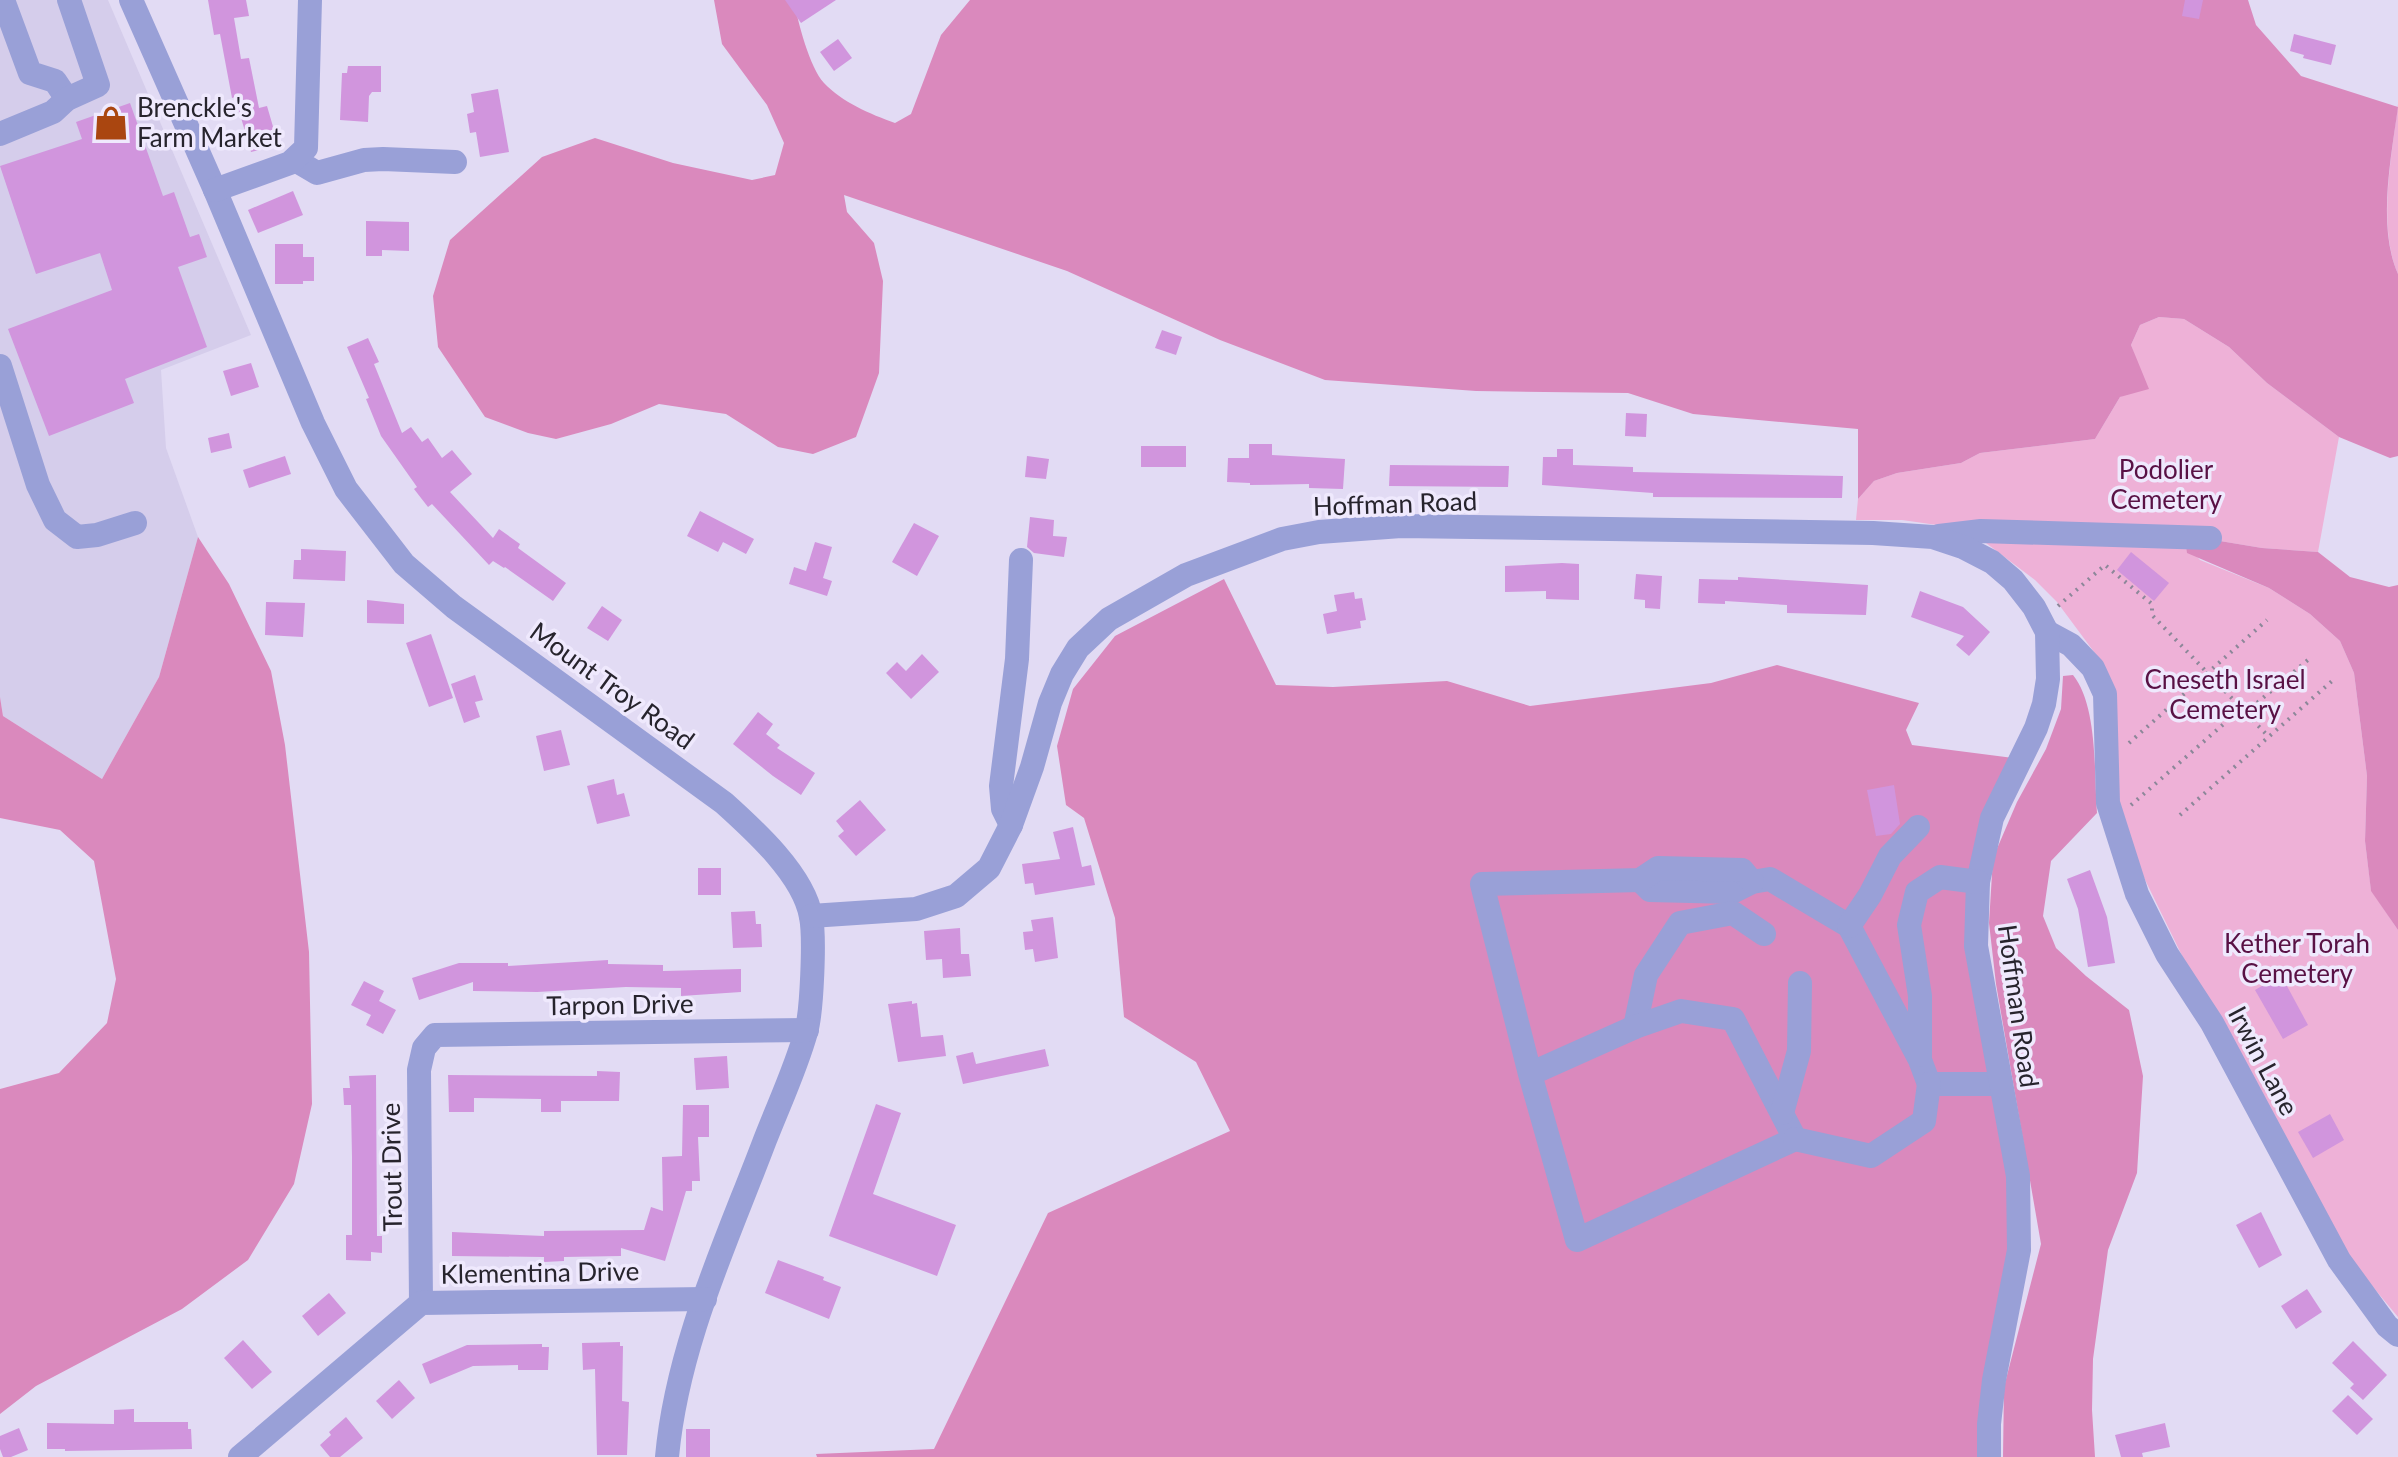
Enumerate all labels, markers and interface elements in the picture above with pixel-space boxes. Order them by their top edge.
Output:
place label: Brenckle's Farm Market [137,91,283,153]
shop icon: Brenckle's Farm Market [92,104,130,142]
park label: Podolier Cemetery [2110,453,2222,515]
street label: Hoffman Road [1312,484,1478,522]
street label: Mount Troy Road [524,615,701,756]
park label: Cneseth Israel Cemetery [2144,663,2306,725]
street label: Hoffman Road [1992,922,2046,1089]
park label: Kether Torah Cemetery [2224,927,2370,989]
street label: Tarpon Drive [546,987,694,1021]
street label: Irwin Lane [2222,1001,2306,1121]
street label: Trout Drive [374,1102,408,1232]
street label: Klementina Drive [440,1254,640,1290]

